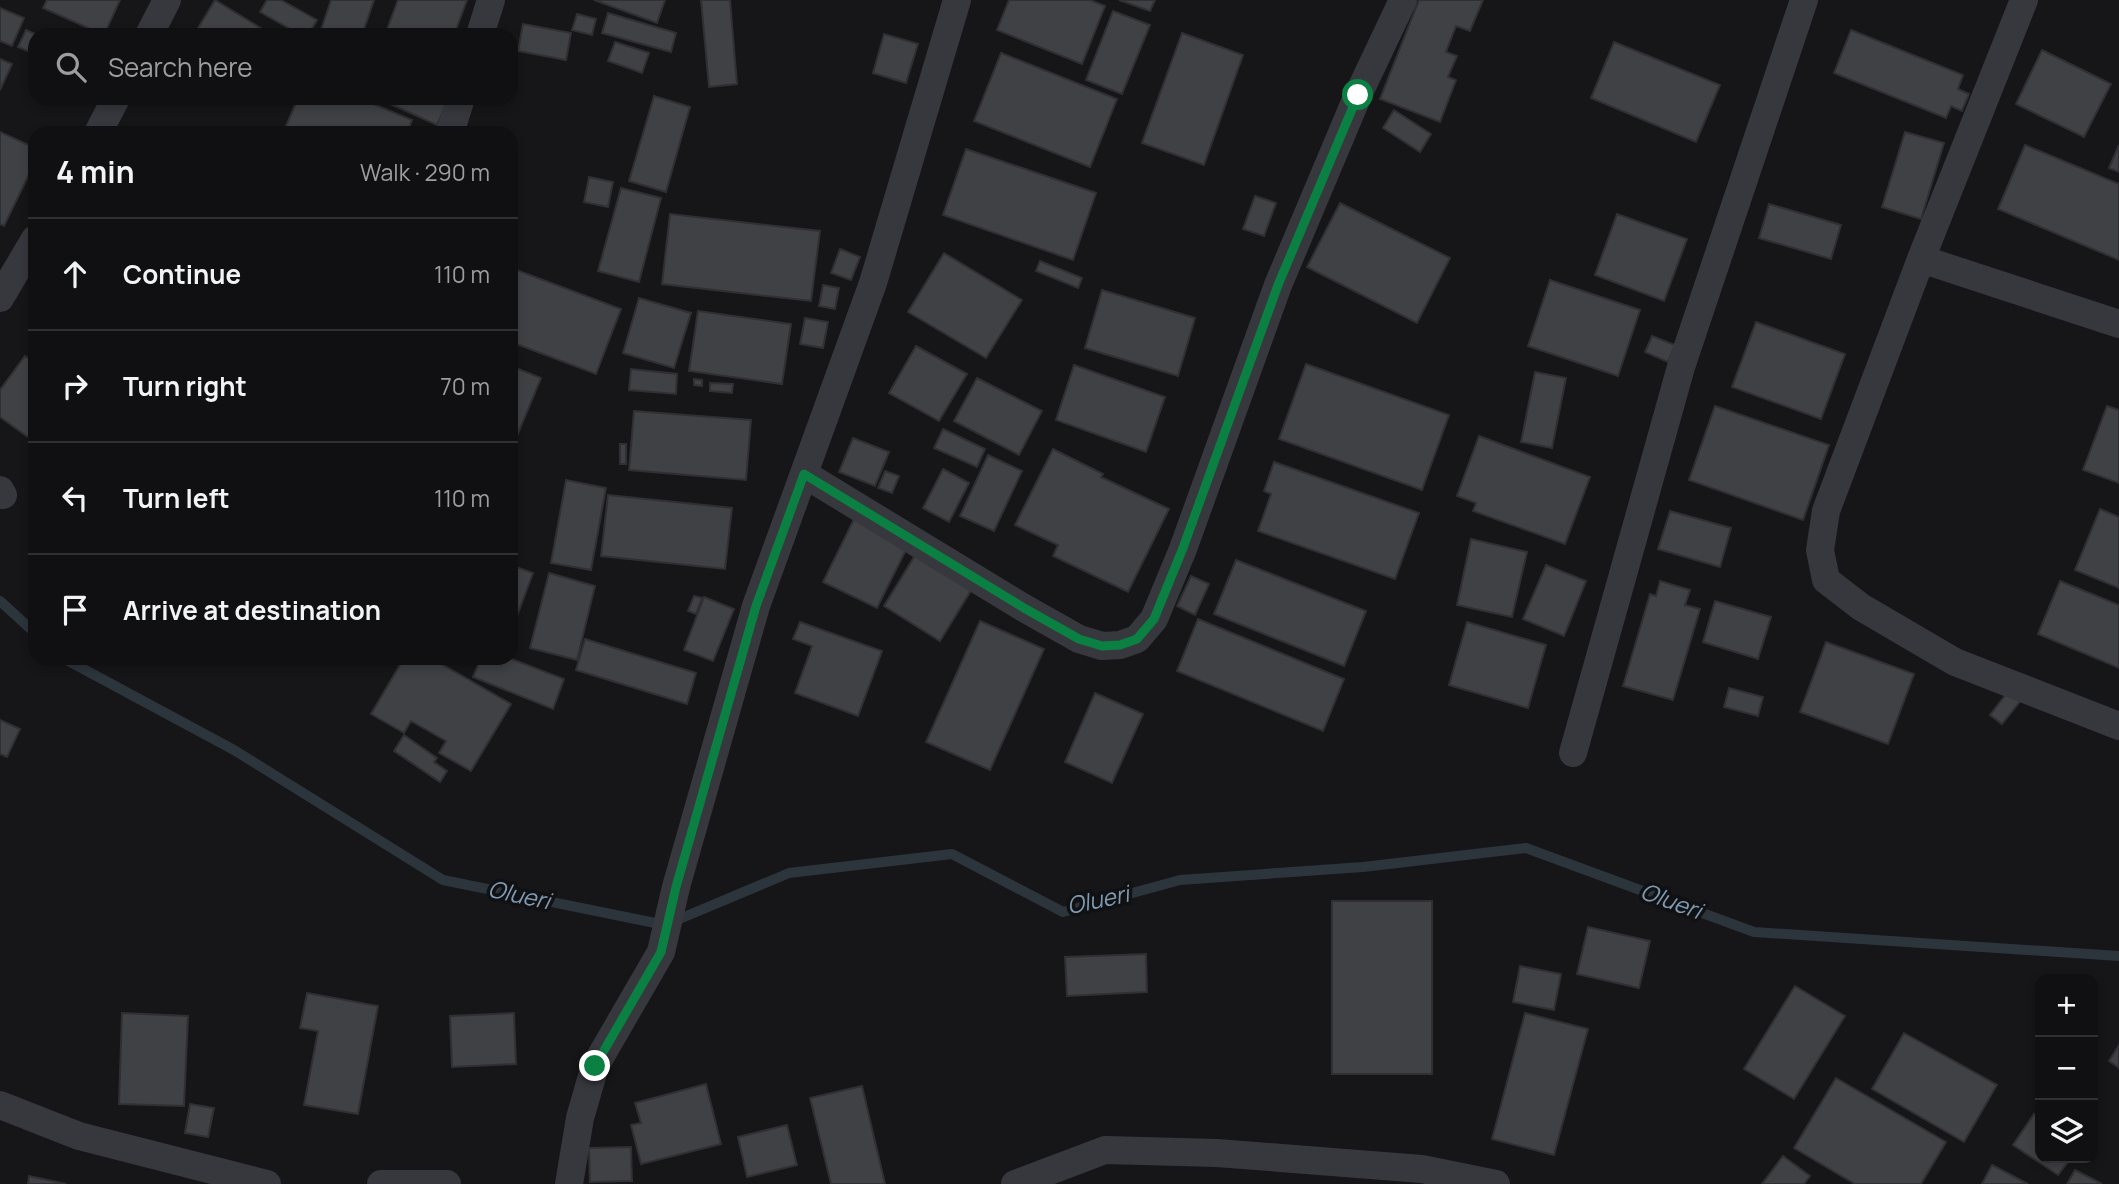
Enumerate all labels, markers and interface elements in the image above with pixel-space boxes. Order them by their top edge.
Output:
search box [28,28,518,105]
icon: search [52,48,90,86]
text: Search here [108,49,253,85]
route start [1342,79,1373,110]
text: 4 min [56,151,134,192]
text: Walk · 290 m [360,156,490,188]
icon: ahead [56,255,94,293]
text: Continue [123,256,241,292]
text: 110 m [434,258,490,290]
icon: right [56,367,94,405]
text: Turn right [123,368,247,404]
text: 70 m [440,370,490,402]
icon: left [56,479,94,517]
text: Turn left [123,480,230,516]
text: 110 m [434,482,490,514]
icon: arrive [56,591,94,629]
text: Arrive at destination [123,592,381,628]
water label: Olueri [485,872,556,917]
water label: Olueri [1636,874,1709,927]
water label: Olueri [1064,876,1134,921]
map controls [2035,974,2098,1163]
button: + [2035,974,2098,1037]
button: − [2035,1037,2098,1100]
route end [579,1050,610,1081]
button: layers [2035,1100,2098,1163]

